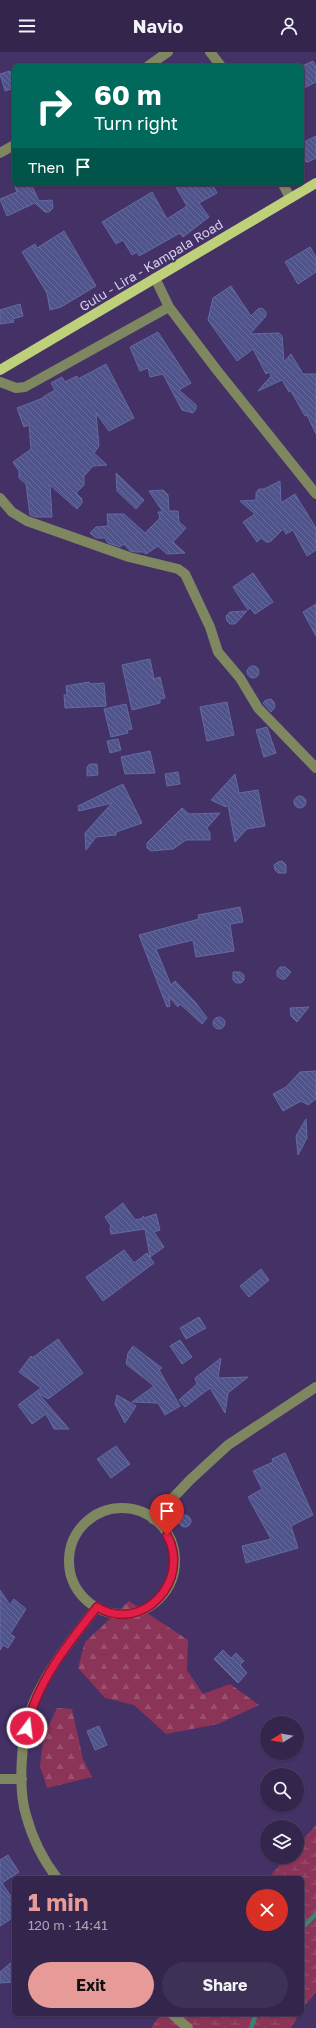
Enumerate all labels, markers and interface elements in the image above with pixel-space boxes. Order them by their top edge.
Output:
icon: menu [16,15,38,37]
text: Navio [133,15,183,37]
icon: person [278,15,300,37]
text: 60 m [94,78,161,111]
icon: right [28,80,80,132]
text: Turn right [94,112,178,134]
icon: arrive [72,156,94,178]
text: Then [28,158,64,176]
street label: Gulu - Lira - Kampala Road [76,216,226,314]
pin [150,1494,184,1535]
icon: arrive [156,1500,178,1522]
position arrow [6,1707,48,1749]
north arrow [260,1716,304,1760]
map controls [260,1716,304,1864]
button: search [260,1768,304,1812]
button: layers [260,1820,304,1864]
text: 1 min [28,1887,88,1916]
button: close [246,1889,288,1931]
text: 120 m · 14:41 [28,1917,107,1933]
button: Exit [28,1962,154,2008]
button: Share [162,1962,288,2008]

